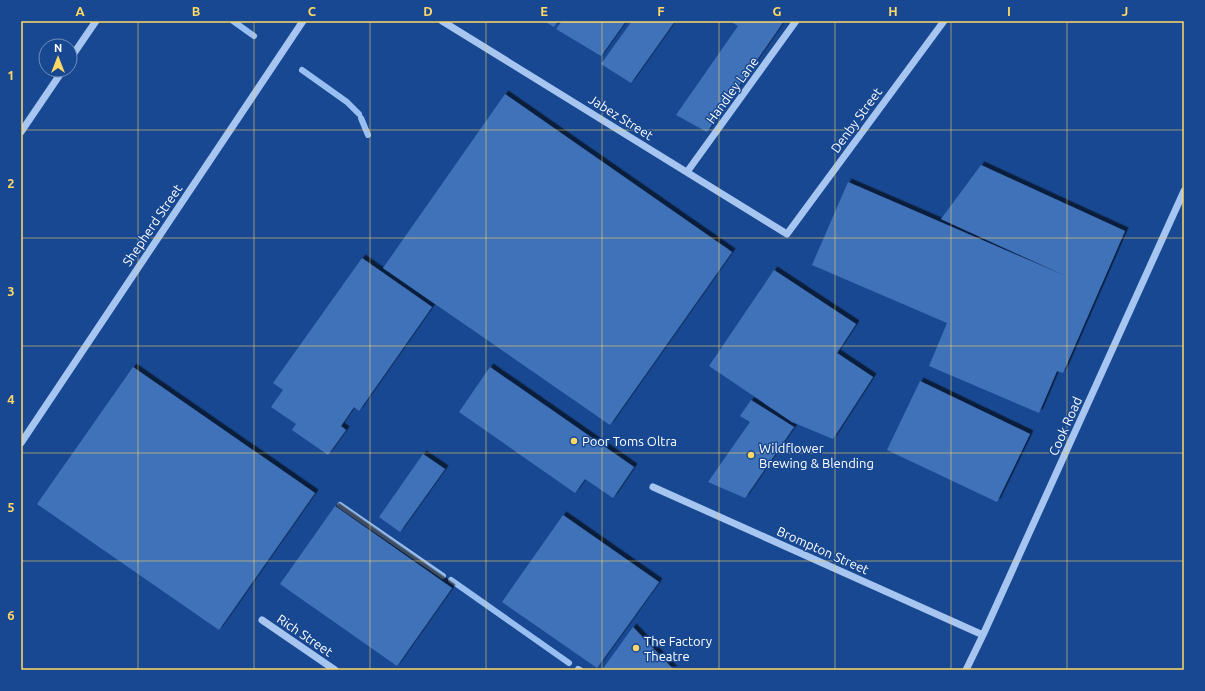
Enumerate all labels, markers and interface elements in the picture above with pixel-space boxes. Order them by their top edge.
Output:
text: A [75,4,85,18]
text: B [192,4,201,18]
text: C [308,4,317,18]
text: D [423,4,433,18]
text: E [540,4,548,18]
text: F [657,4,665,18]
text: G [773,4,782,18]
text: H [888,4,898,18]
text: I [1007,4,1011,18]
text: J [1122,4,1128,18]
north arrow [38,38,78,78]
text: N [54,42,62,54]
street label: Handley Lane [703,54,761,126]
text: 1 [7,68,15,82]
street label: Denby Street [828,85,884,155]
street label: Jabez Street [586,92,656,142]
text: 2 [7,176,15,190]
street label: Shepherd Street [120,182,184,268]
text: 3 [7,284,15,298]
text: 4 [7,392,15,406]
street label: Cook Road [1046,395,1084,457]
place label: Poor Toms Oltra [582,434,677,448]
marker: Poor Toms Oltra [569,436,579,446]
place label: Wildflower Brewing & Blending [759,441,874,470]
marker: Wildflower Brewing & Blending [746,450,756,460]
text: 5 [7,500,15,514]
street label: Brompton Street [775,523,871,577]
text: 6 [7,608,15,622]
street label: Rich Street [275,611,335,659]
place label: The Factory Theatre [644,634,712,663]
marker: The Factory Theatre [631,643,641,653]

